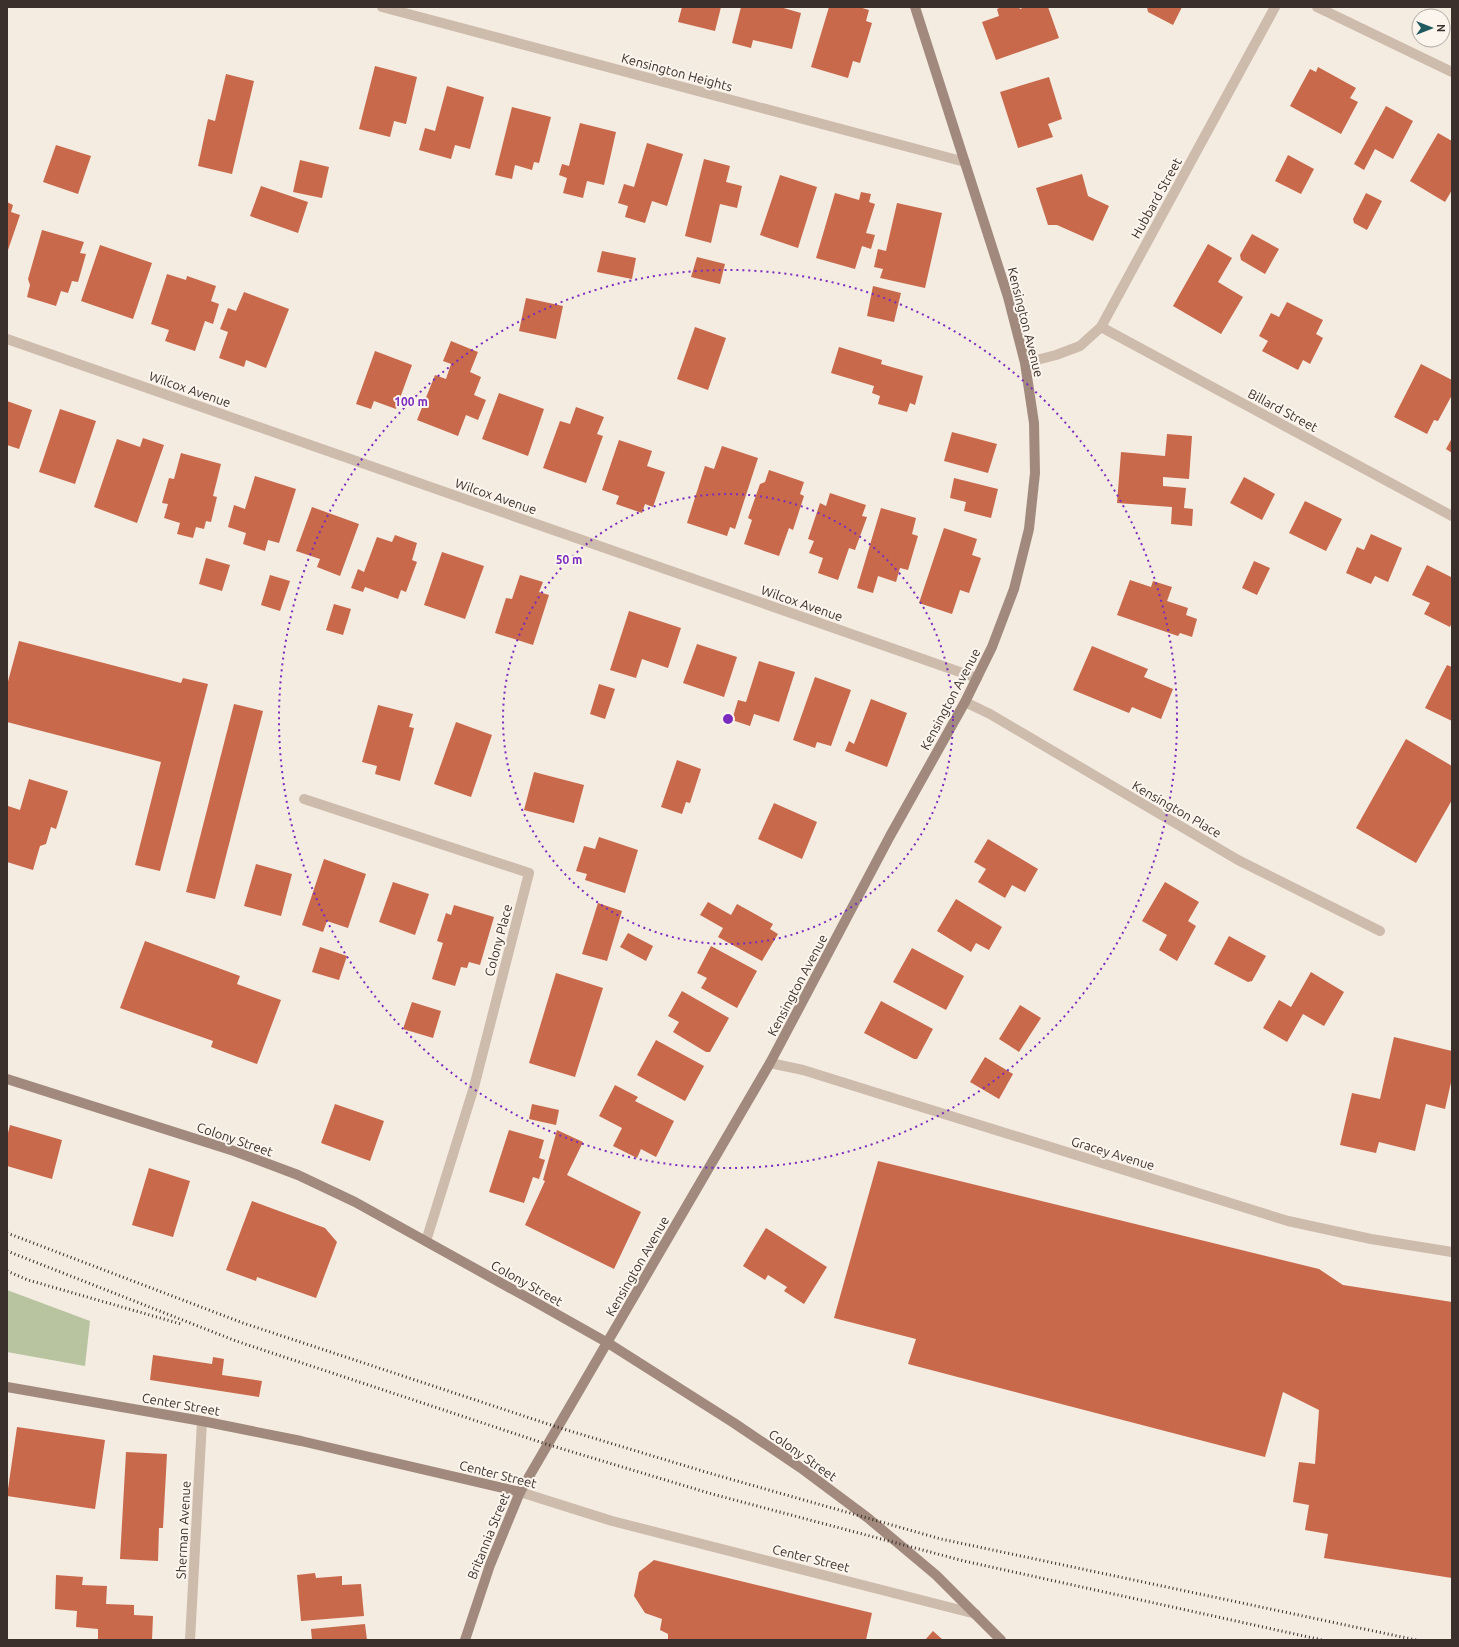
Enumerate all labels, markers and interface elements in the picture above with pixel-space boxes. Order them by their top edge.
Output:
north arrow [1411,8,1451,48]
text: N [1435,24,1447,32]
street label: Kensington Heights [620,50,734,94]
street label: Hubbard Street [1128,155,1184,241]
street label: Kensington Avenue [1006,266,1046,378]
street label: Wilcox Avenue [147,368,233,410]
street label: Billard Street [1246,386,1320,434]
text: 100 m [394,395,428,408]
street label: Wilcox Avenue [453,475,539,517]
text: 50 m [556,553,582,566]
street label: Wilcox Avenue [759,582,845,624]
street label: Kensington Avenue [917,646,983,752]
centre of rings [721,712,735,726]
street label: Kensington Place [1130,778,1224,840]
street label: Colony Place [482,902,514,978]
street label: Kensington Avenue [764,932,830,1038]
street label: Colony Street [195,1119,275,1159]
street label: Gracey Avenue [1070,1134,1156,1172]
street label: Kensington Avenue [603,1214,671,1318]
street label: Colony Street [489,1258,565,1308]
street label: Center Street [141,1390,221,1418]
street label: Colony Street [766,1426,840,1484]
street label: Center Street [458,1458,538,1490]
street label: Sherman Avenue [173,1480,193,1580]
street label: Britannia Street [464,1491,512,1581]
street label: Center Street [771,1542,851,1574]

